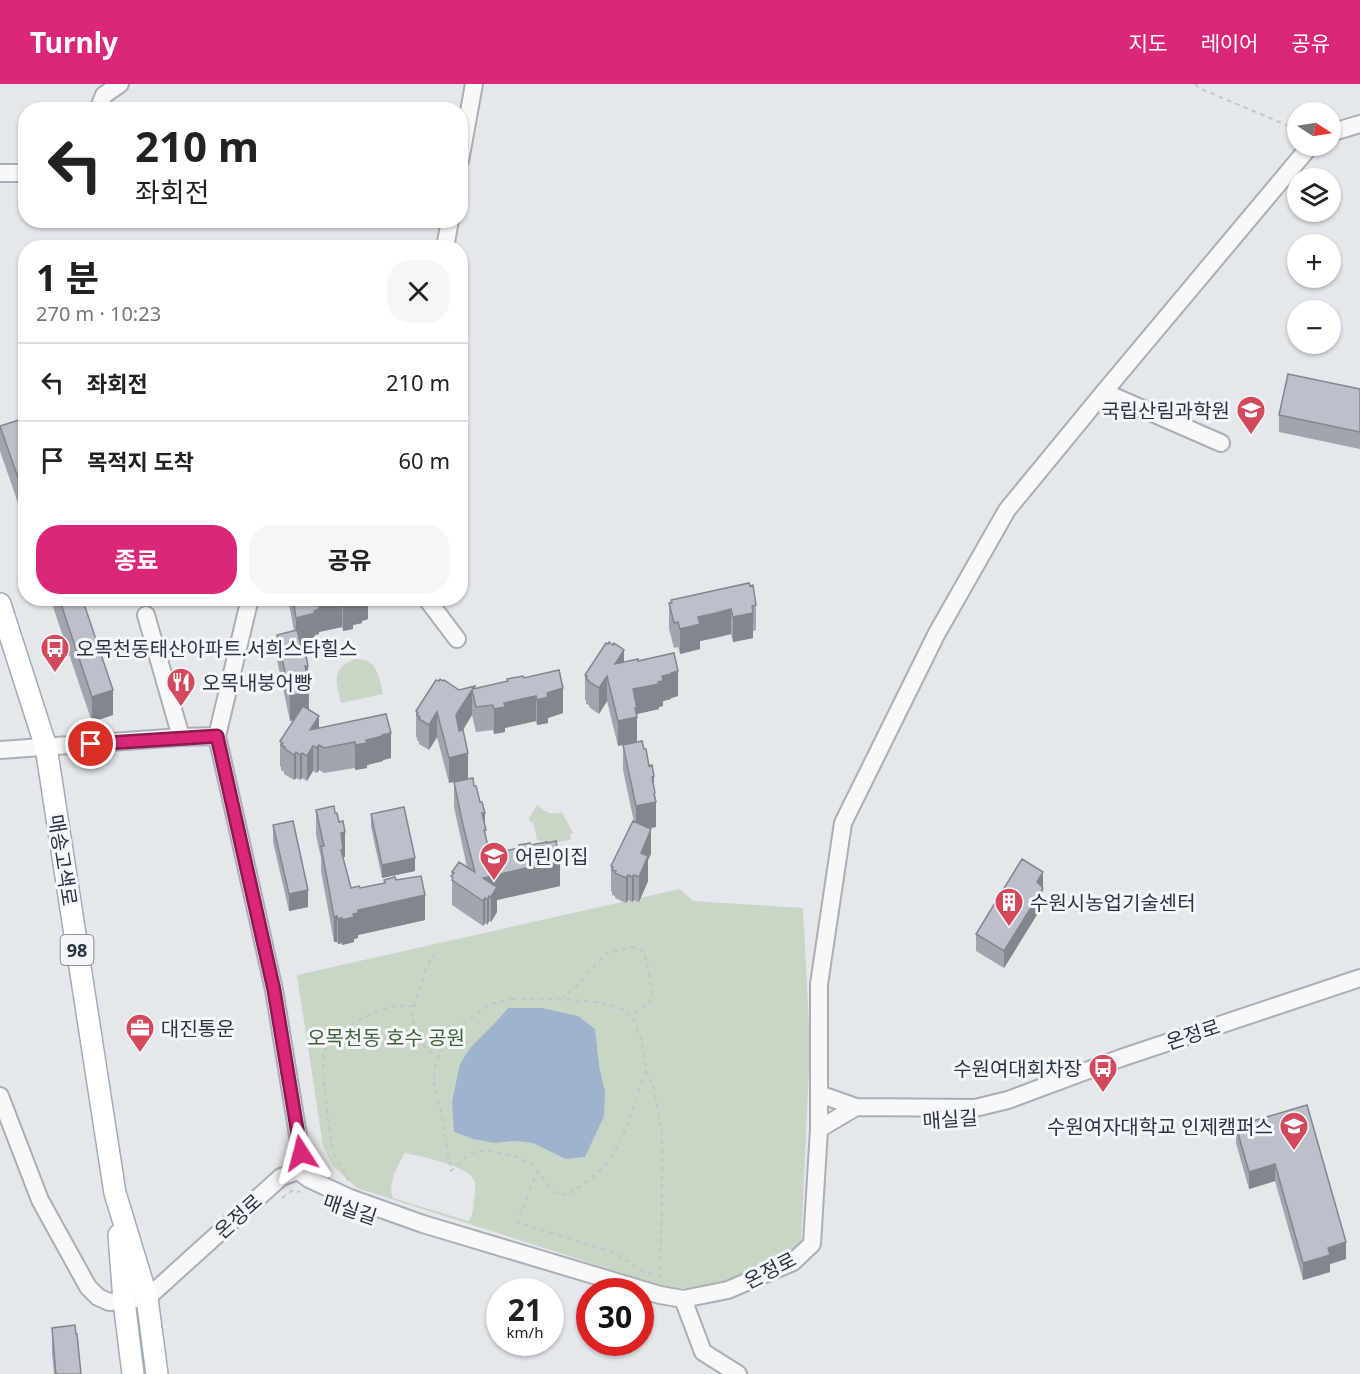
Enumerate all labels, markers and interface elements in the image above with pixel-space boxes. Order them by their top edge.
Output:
text: Turnly [30,23,118,61]
text: 지도 [1129,29,1167,57]
text: 레이어 [1200,29,1258,57]
text: 공유 [1291,29,1330,57]
north arrow [1287,102,1341,156]
map controls [1287,102,1341,354]
text: 210 m [135,117,259,174]
icon: left [36,126,114,204]
button: layers [1287,168,1341,222]
text: 좌회전 [135,173,210,210]
button: + [1287,234,1341,288]
text: 1 분 [36,253,99,302]
button: close [387,260,450,323]
text: 270 m · 10:23 [36,300,161,327]
button: − [1287,300,1341,354]
icon: left [36,366,69,399]
text: 210 m [386,367,450,397]
text: 좌회전 [87,368,148,398]
school or university icon: 국립산림과학원 [1235,394,1267,436]
place label: 국립산림과학원 [1101,397,1230,424]
icon: arrive [36,444,69,477]
text: 60 m [399,445,450,475]
text: 목적지 도착 [87,446,194,476]
button: 종료 [36,525,237,594]
button: 공유 [249,525,450,594]
bus stop icon: 오목천동태산아파트.서희스타힐스 [39,632,71,674]
place label: 오목천동태산아파트.서희스타힐스 [76,635,357,662]
restaurant icon: 오목내붕어빵 [165,666,197,708]
place label: 오목내붕어빵 [202,669,312,696]
pin [65,718,116,769]
icon: arrive [74,727,107,760]
street label: 매송고색로 [42,812,84,908]
school or university icon: 어린이집 [478,840,510,882]
place label: 어린이집 [515,843,589,870]
building icon: 수원시농업기술센터 [993,886,1025,928]
place label: 수원시농업기술센터 [1030,889,1196,916]
road number: 98 [60,935,94,965]
office icon: 대진통운 [124,1012,156,1054]
street label: 온정로 [1163,1013,1223,1055]
place label: 대진통운 [161,1015,235,1042]
park label: 오목천동 호수 공원 [307,1024,465,1051]
bus stop icon: 수원여대회차장 [1087,1052,1119,1094]
place label: 수원여대회차장 [953,1055,1082,1082]
street label: 매실길 [922,1104,978,1134]
school or university icon: 수원여자대학교 인제캠퍼스 [1278,1110,1310,1152]
place label: 수원여자대학교 인제캠퍼스 [1047,1113,1273,1140]
position arrow [269,1121,333,1185]
street label: 온정로 [208,1187,268,1245]
street label: 매실길 [320,1188,380,1230]
street label: 온정로 [739,1245,801,1295]
speed limit sign: 30 [576,1278,654,1356]
text: 21 [508,1289,542,1330]
text: km/h [507,1322,543,1342]

